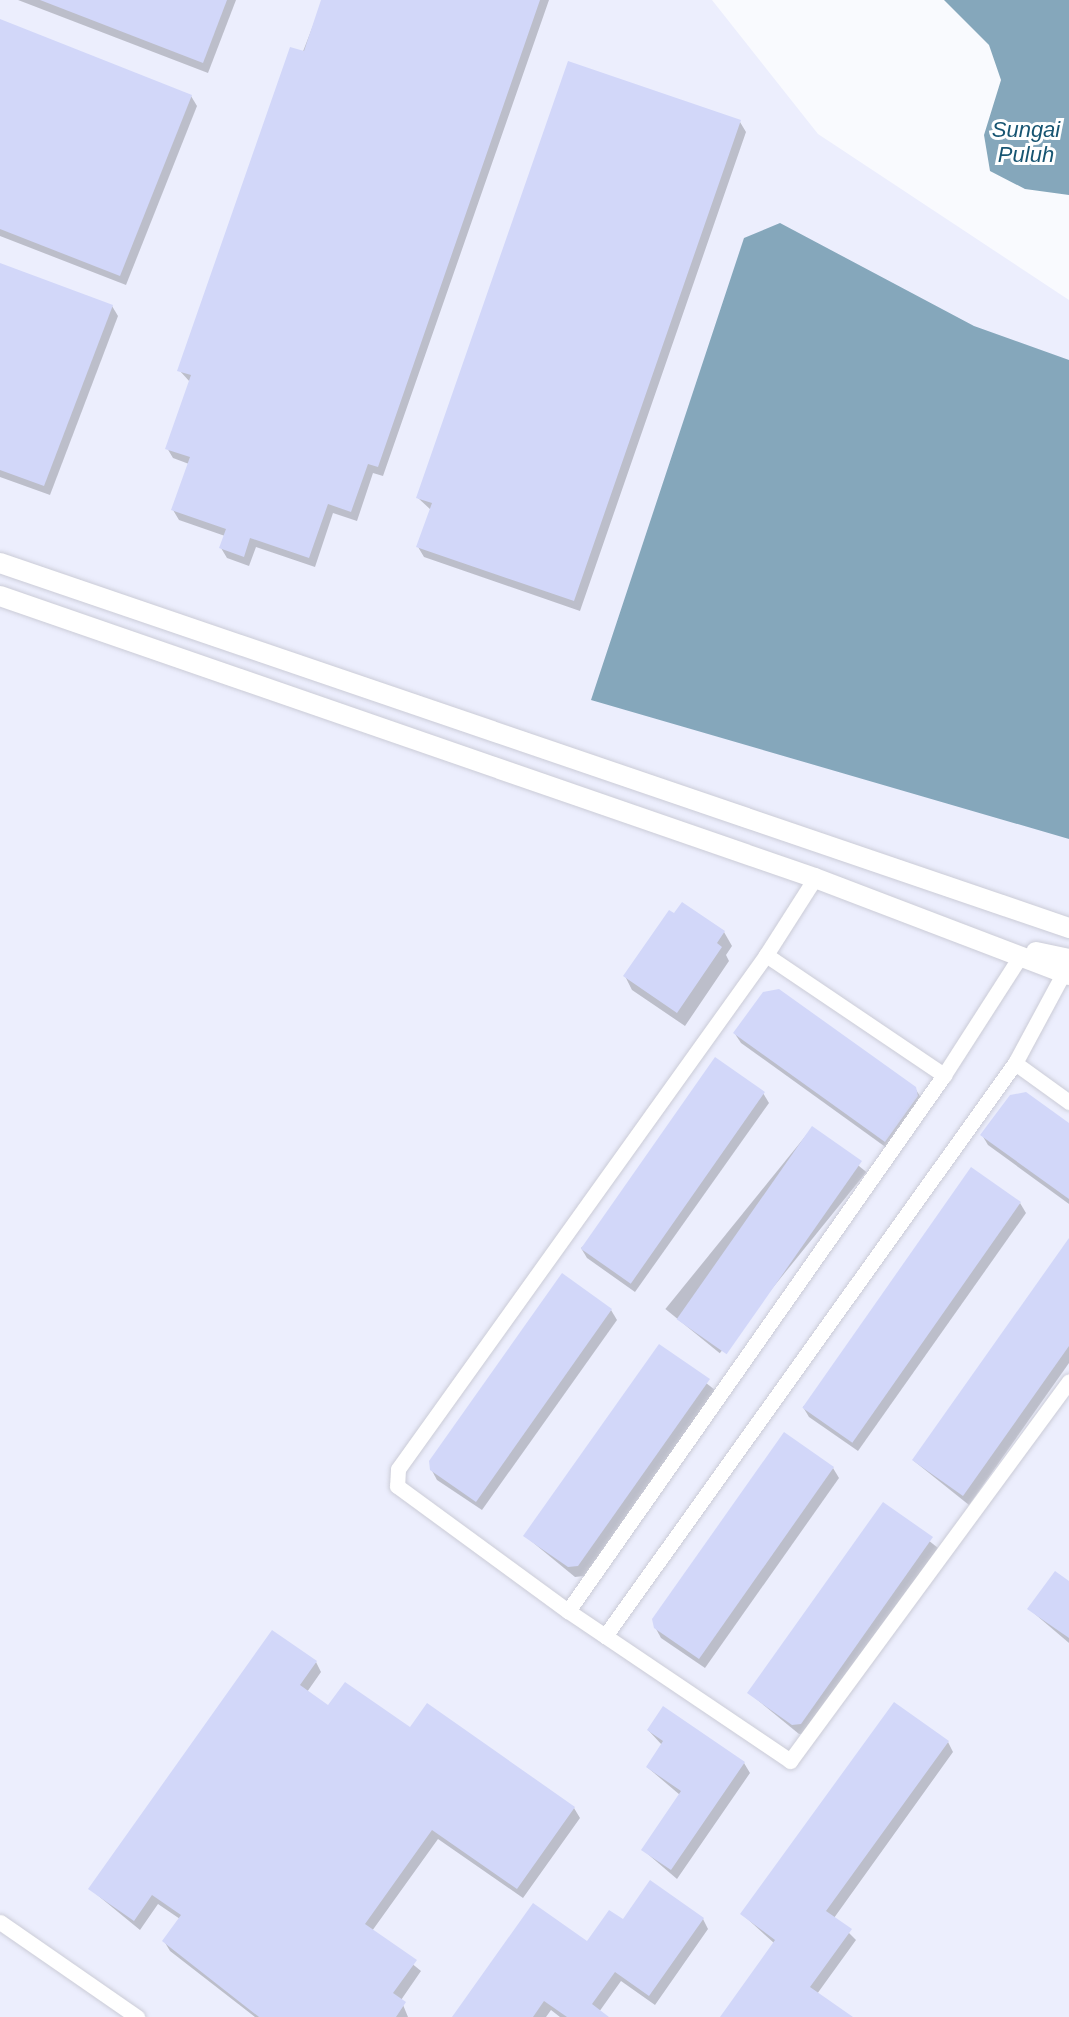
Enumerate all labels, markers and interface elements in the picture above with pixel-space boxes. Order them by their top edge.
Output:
water label: Sungai Puluh [992,116,1060,168]

